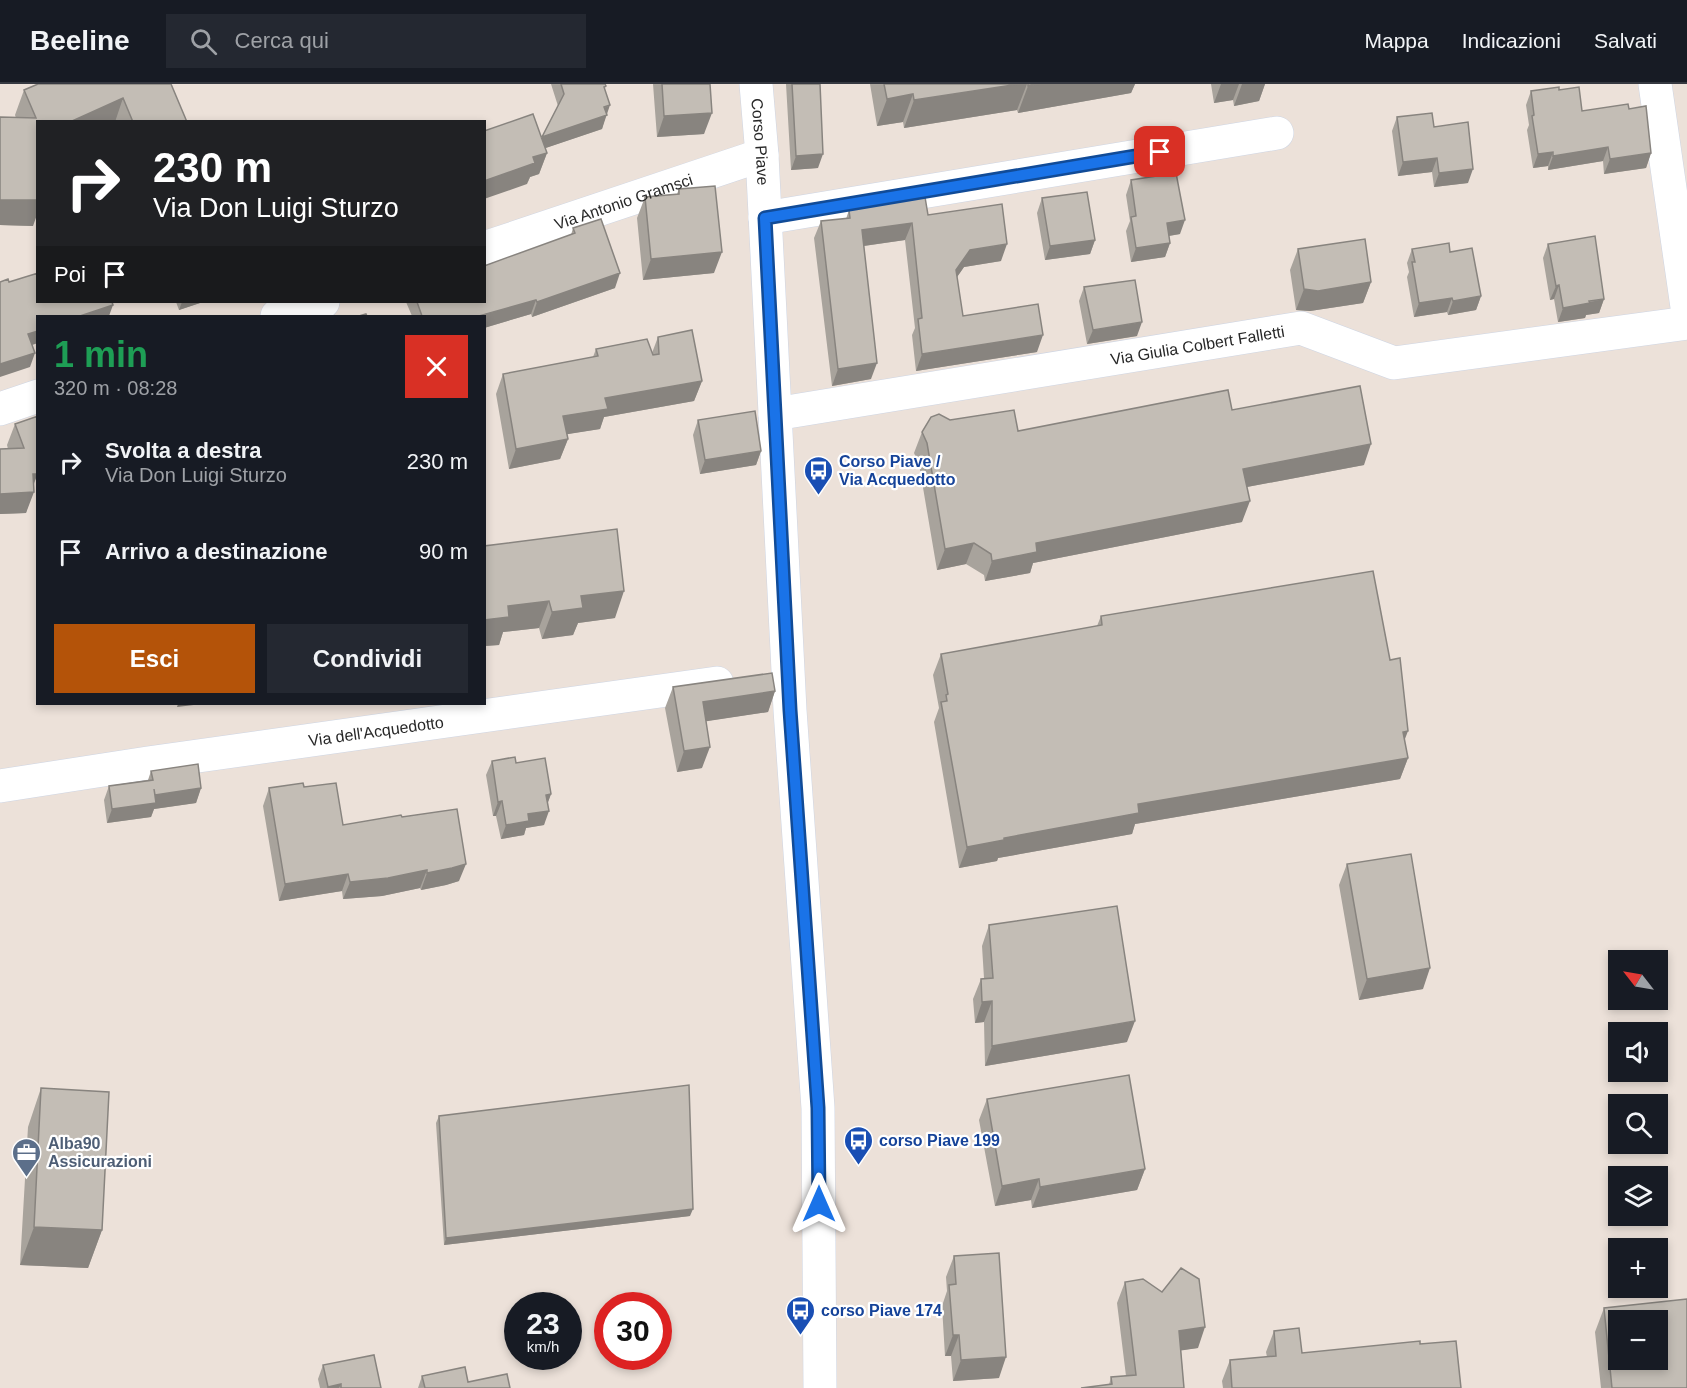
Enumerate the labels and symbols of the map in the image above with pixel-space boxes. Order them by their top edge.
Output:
street label: Corso Piave [748,98,772,186]
pin [1134,126,1185,177]
street label: Via Antonio Gramsci [552,171,695,233]
street label: Via Giulia Colbert Falletti [1109,323,1286,368]
place label: Corso Piave / Via Acquedotto [839,453,956,488]
bus stop icon: Corso Piave / Via Acquedotto [802,454,834,496]
street label: Via dell'Acquedotto [307,714,445,749]
north arrow [1608,950,1668,1010]
bus stop icon: corso Piave 199 [842,1124,874,1166]
place label: corso Piave 199 [879,1132,1000,1149]
place label: Alba90 Assicurazioni [48,1135,152,1170]
office icon: Alba90 Assicurazioni [11,1136,43,1178]
position arrow [787,1172,851,1236]
speed limit sign: 30 [594,1292,672,1370]
bus stop icon: corso Piave 174 [784,1294,816,1336]
place label: corso Piave 174 [821,1302,942,1319]

